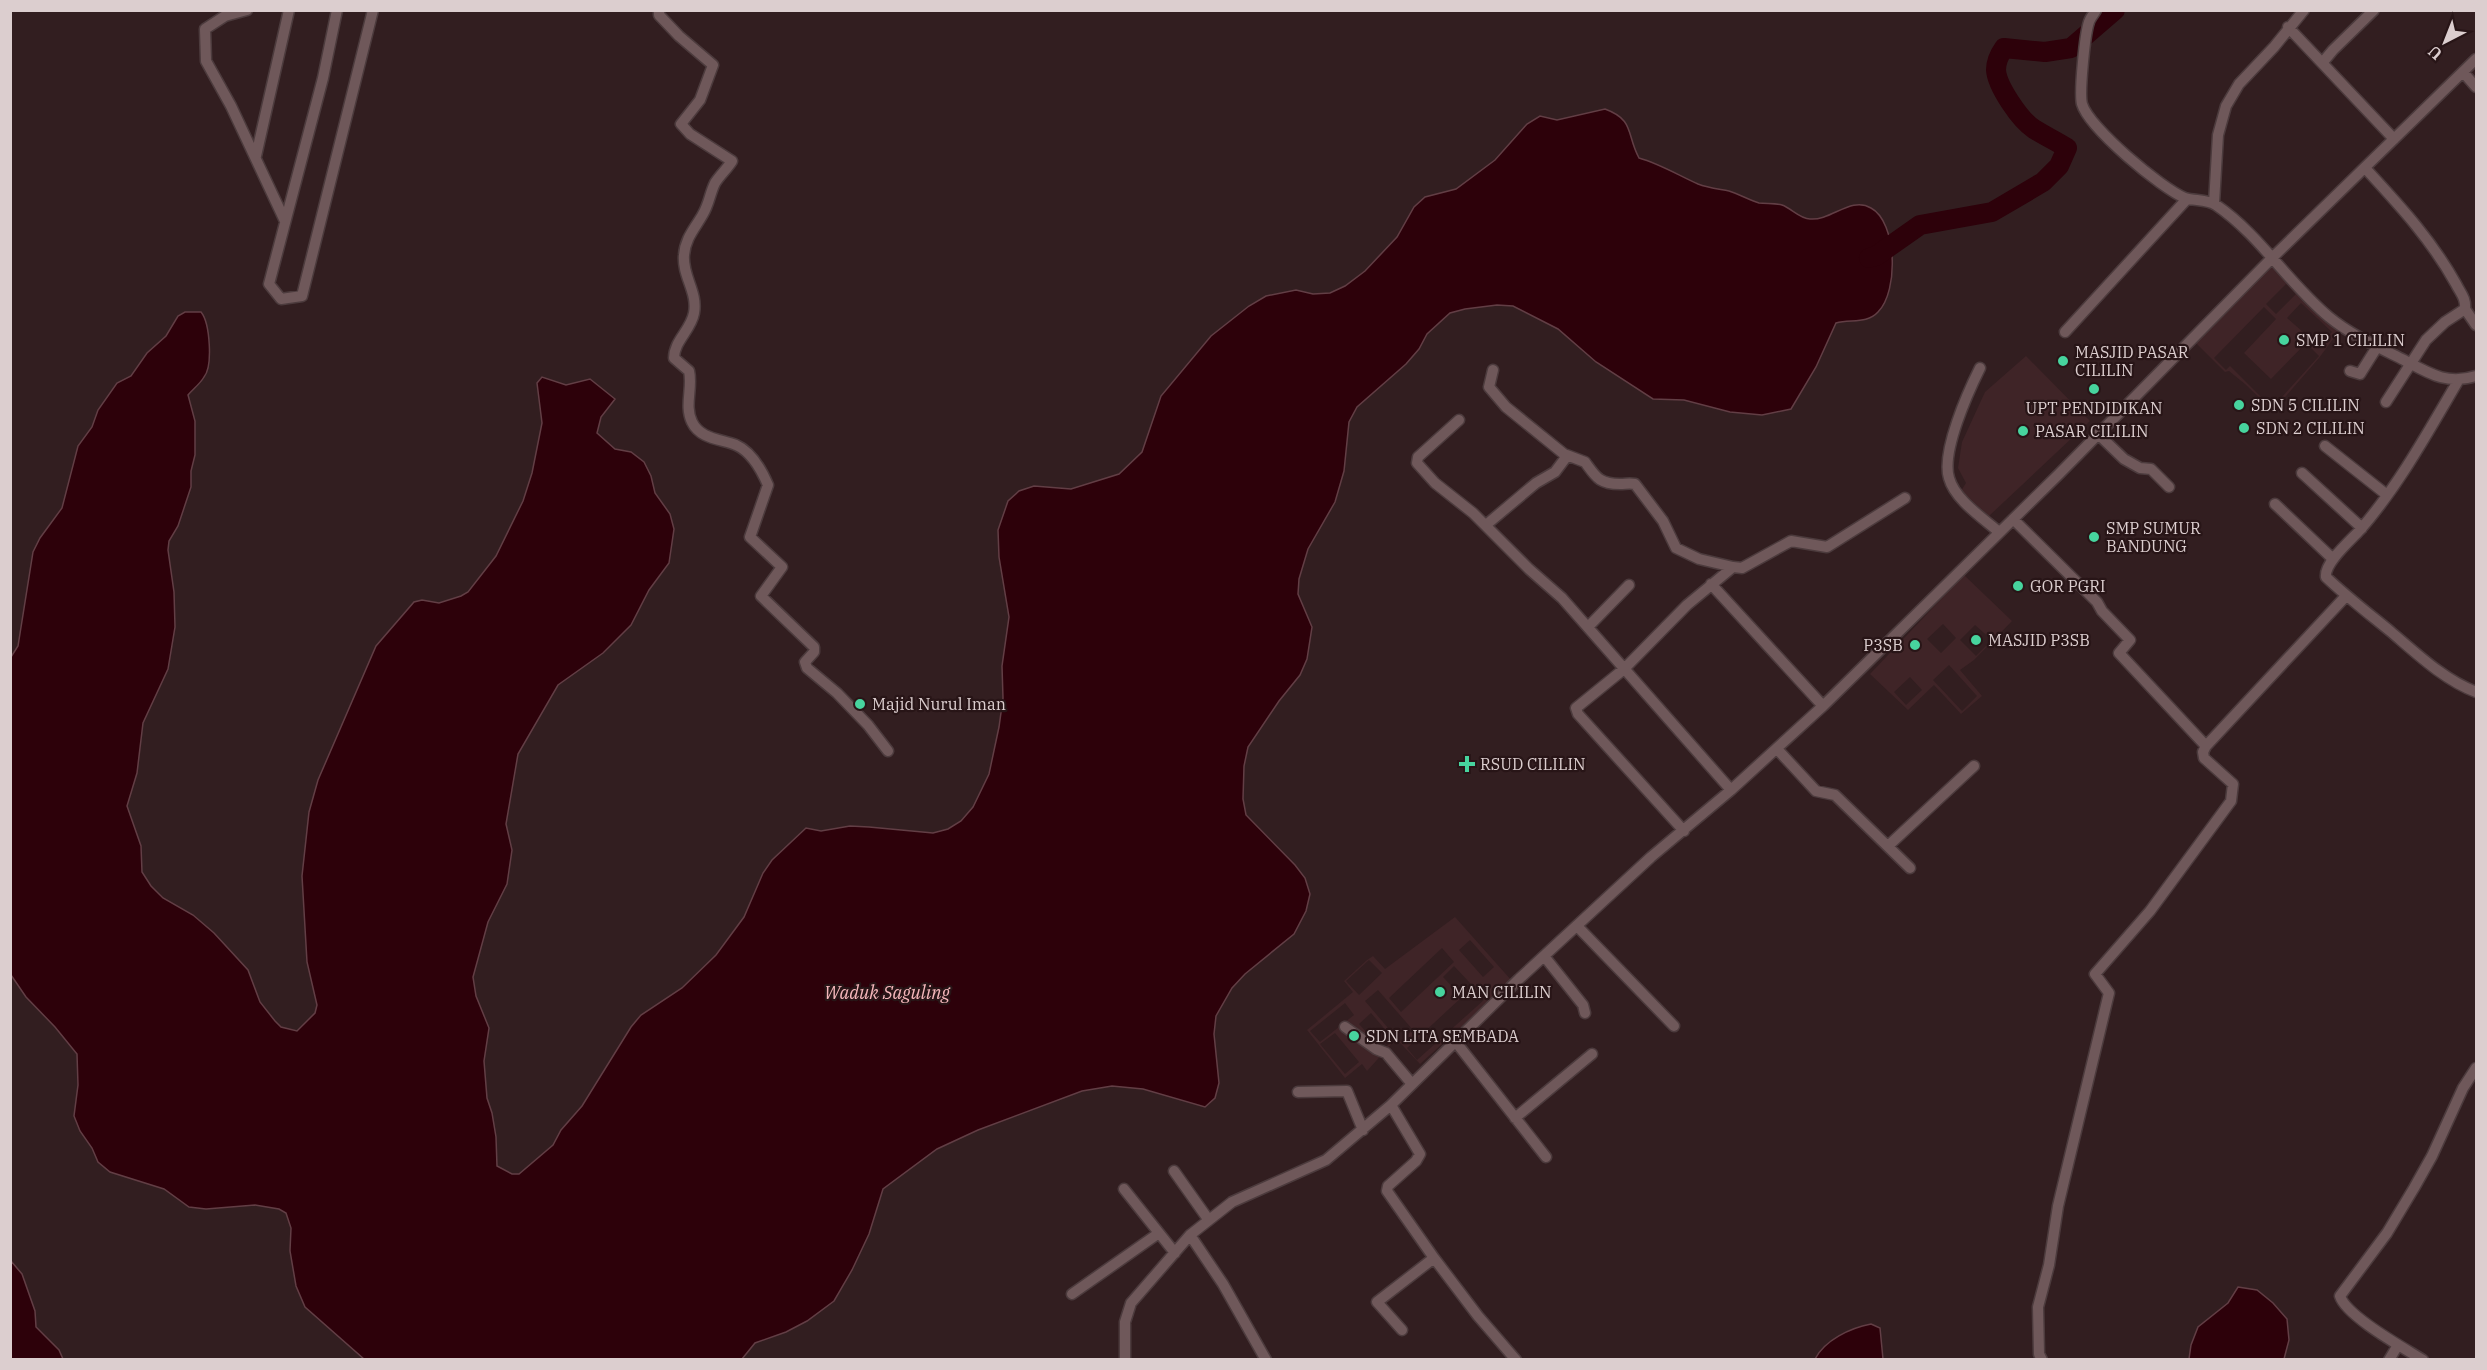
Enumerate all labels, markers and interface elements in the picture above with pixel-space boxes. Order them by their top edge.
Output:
north arrow [2415,12,2475,72]
text: U [2424,42,2446,65]
place label: SMP 1 CILILIN [2296,330,2405,350]
marker: SMP 1 CILILIN [2277,333,2291,347]
place label: MASJID PASAR CILILIN [2075,342,2189,380]
marker: MASJID PASAR CILILIN [2056,354,2070,368]
marker: UPT PENDIDIKAN [2087,382,2101,396]
place label: SDN 5 CILILIN [2251,395,2360,415]
place label: UPT PENDIDIKAN [2025,398,2163,418]
marker: SDN 5 CILILIN [2232,398,2246,412]
place label: SDN 2 CILILIN [2256,418,2365,438]
place label: PASAR CILILIN [2035,421,2148,441]
marker: SDN 2 CILILIN [2237,421,2251,435]
marker: PASAR CILILIN [2016,424,2030,438]
place label: SMP SUMUR BANDUNG [2106,518,2201,556]
marker: SMP SUMUR BANDUNG [2087,530,2101,544]
place label: GOR PGRI [2030,576,2106,596]
marker: GOR PGRI [2011,579,2025,593]
place label: MASJID P3SB [1988,630,2090,650]
marker: MASJID P3SB [1969,633,1983,647]
place label: P3SB [1863,635,1903,655]
marker: P3SB [1908,638,1922,652]
place label: Majid Nurul Iman [872,694,1006,714]
marker: Majid Nurul Iman [853,697,867,711]
place label: RSUD CILILIN [1480,754,1585,774]
marker: RSUD CILILIN [1458,755,1476,773]
water label: Waduk Saguling [824,981,950,1004]
place label: MAN CILILIN [1452,982,1552,1002]
marker: MAN CILILIN [1433,985,1447,999]
place label: SDN LITA SEMBADA [1366,1026,1519,1046]
marker: SDN LITA SEMBADA [1347,1029,1361,1043]

